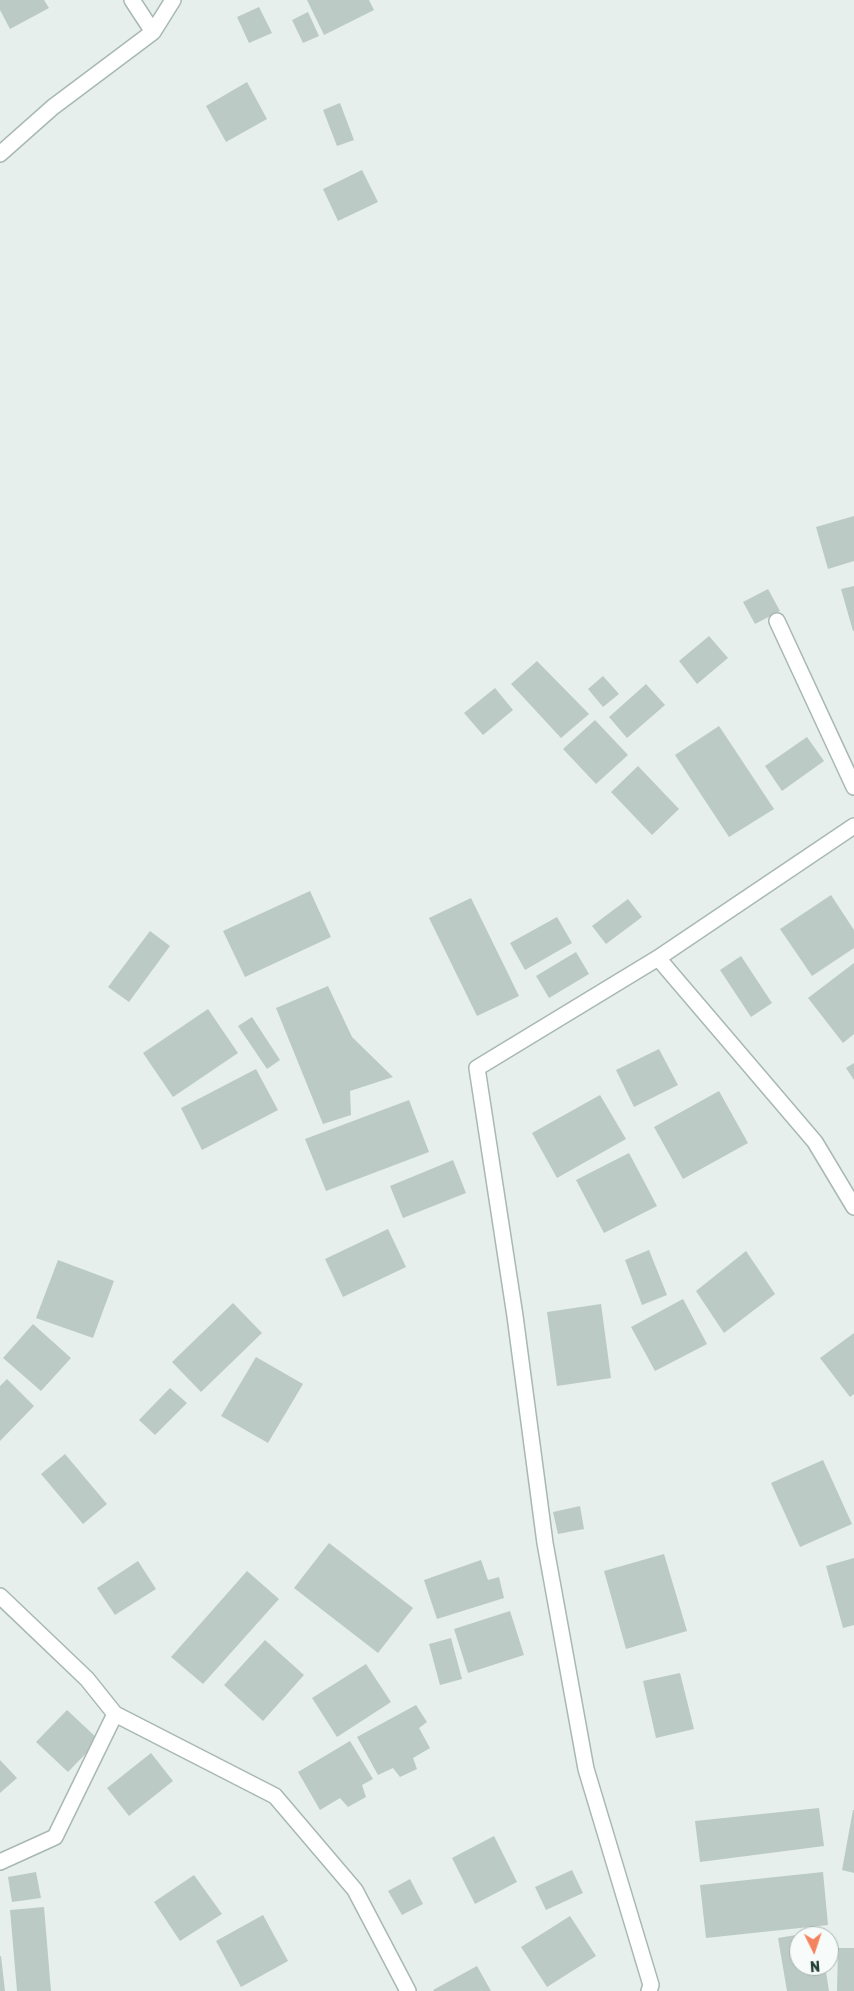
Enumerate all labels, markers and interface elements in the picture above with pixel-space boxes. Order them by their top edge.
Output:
north arrow [789,1926,839,1976]
text: N [809,1957,821,1974]

